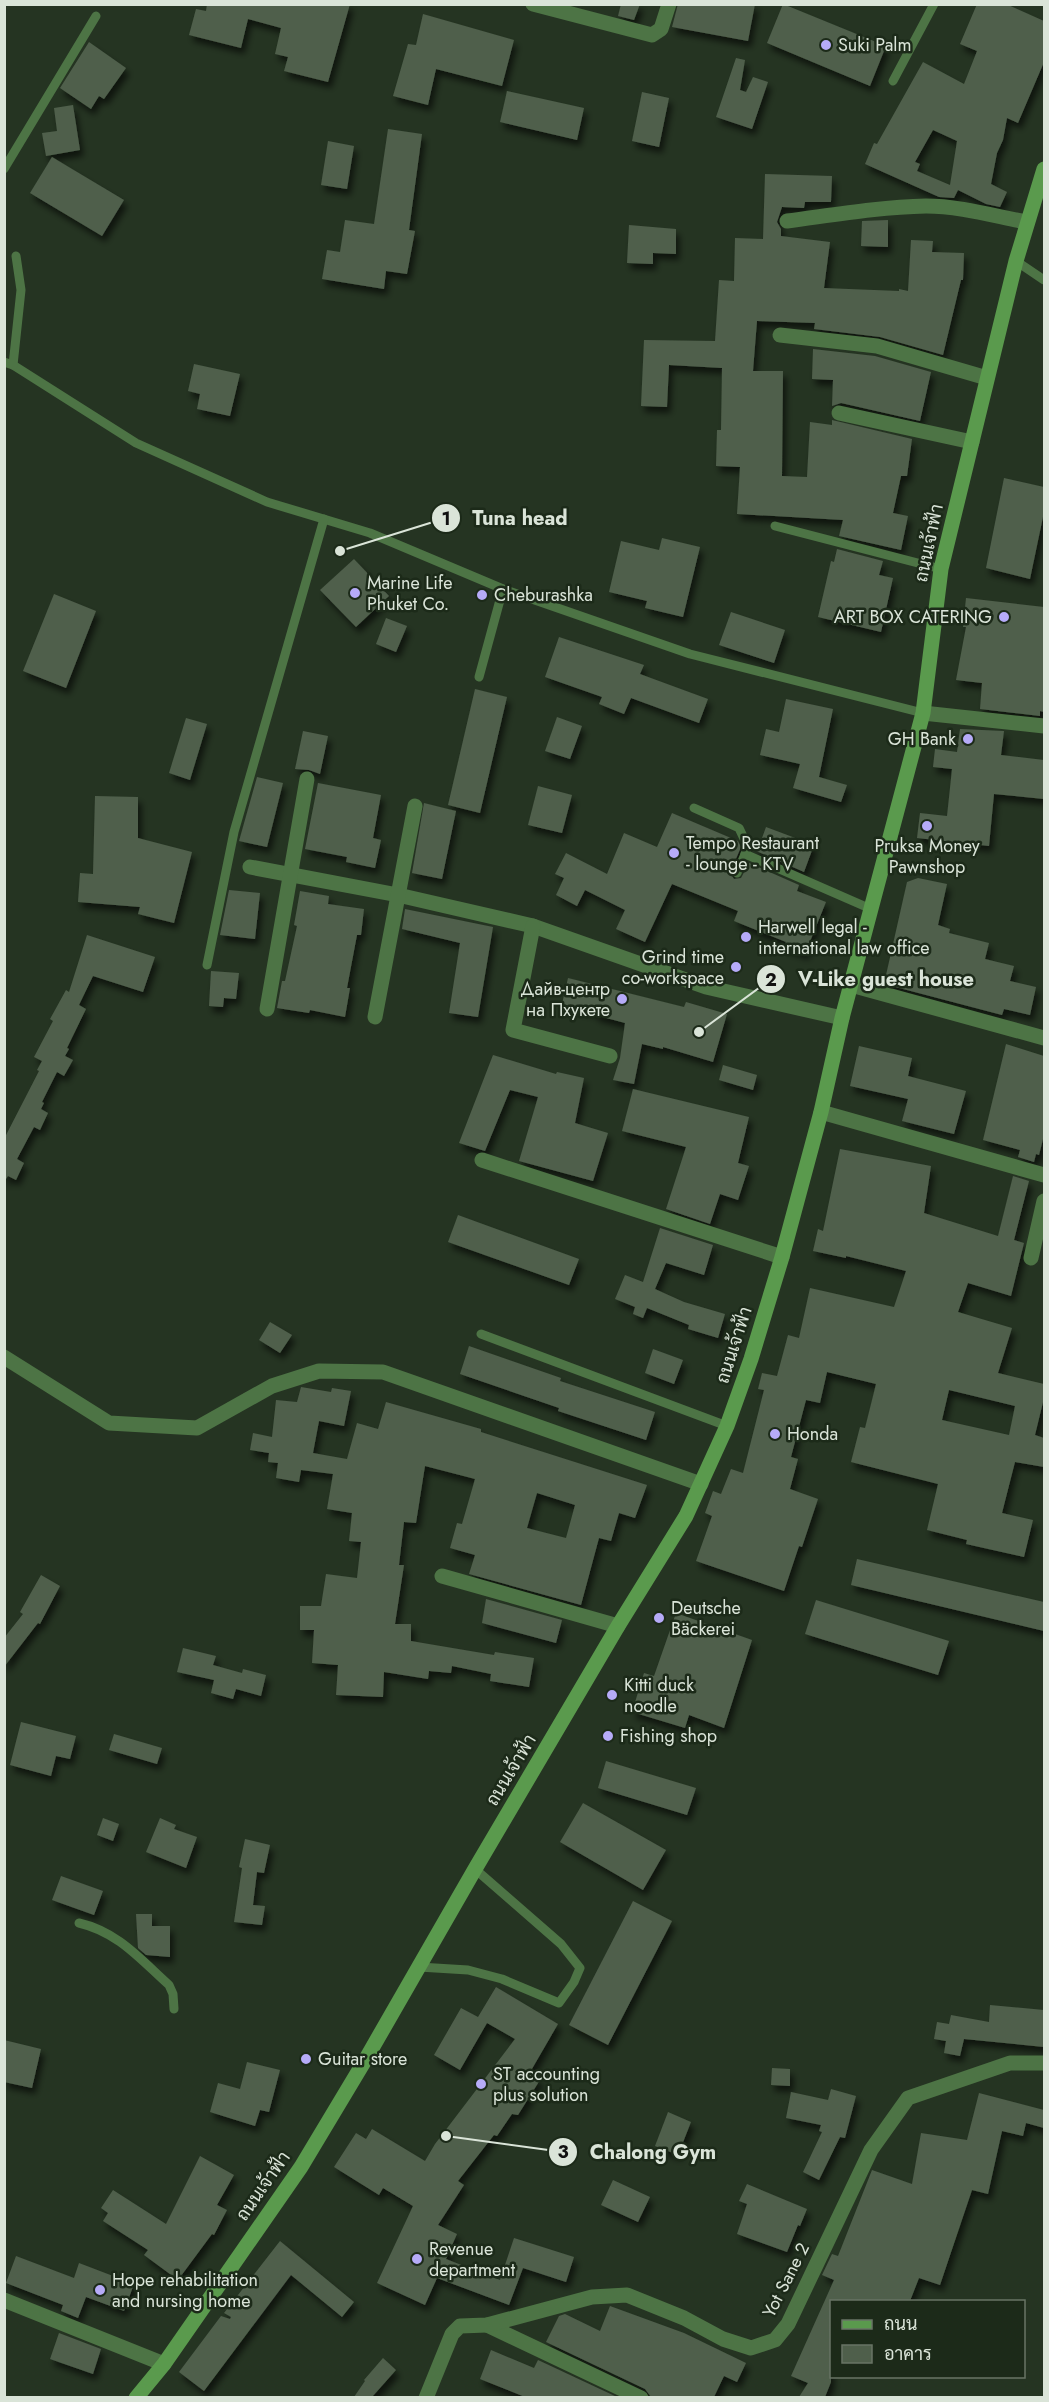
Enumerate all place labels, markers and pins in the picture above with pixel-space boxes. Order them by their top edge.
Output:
place label: Suki Palm [838,32,911,58]
marker: Suki Palm [819,38,833,52]
callout: Tuna head [431,499,580,537]
place label: Marine Life Phuket Co. [367,570,452,617]
place label: Cheburashka [494,582,593,608]
marker: Marine Life Phuket Co. [348,586,362,600]
marker: Cheburashka [475,588,489,602]
place label: ART BOX CATERING [834,604,992,630]
marker: ART BOX CATERING [997,610,1011,624]
place label: GH Bank [888,726,956,752]
marker: GH Bank [961,732,975,746]
marker: Pruksa Money Pawnshop [920,819,934,833]
place label: Tempo Restaurant - lounge - KTV [686,830,820,877]
place label: Pruksa Money Pawnshop [874,833,980,880]
marker: Tempo Restaurant - lounge - KTV [667,846,681,860]
place label: Harwell legal - international law office [758,914,930,961]
marker: Harwell legal - international law office [739,930,753,944]
place label: Grind time co-workspace [622,944,724,991]
marker: Grind time co-workspace [729,960,743,974]
callout: V-Like guest house [756,960,986,998]
place label: Дайв-центр на Пхукете [520,976,610,1023]
marker: Дайв-центр на Пхукете [615,992,629,1006]
place label: Honda [787,1421,838,1447]
marker: Honda [768,1427,782,1441]
place label: Deutsche Bäckerei [671,1595,741,1642]
marker: Deutsche Bäckerei [652,1611,666,1625]
place label: Kitti duck noodle [624,1672,694,1719]
marker: Kitti duck noodle [605,1688,619,1702]
place label: Fishing shop [620,1723,717,1749]
marker: Fishing shop [601,1729,615,1743]
place label: Guitar store [318,2046,407,2072]
marker: Guitar store [299,2052,313,2066]
place label: ST accounting plus solution [493,2061,600,2108]
marker: ST accounting plus solution [474,2077,488,2091]
callout: Chalong Gym [548,2133,728,2171]
place label: Revenue department [429,2236,516,2283]
marker: Revenue department [410,2252,424,2266]
place label: Hope rehabilitation and nursing home [112,2267,258,2314]
marker: Hope rehabilitation and nursing home [93,2283,107,2297]

